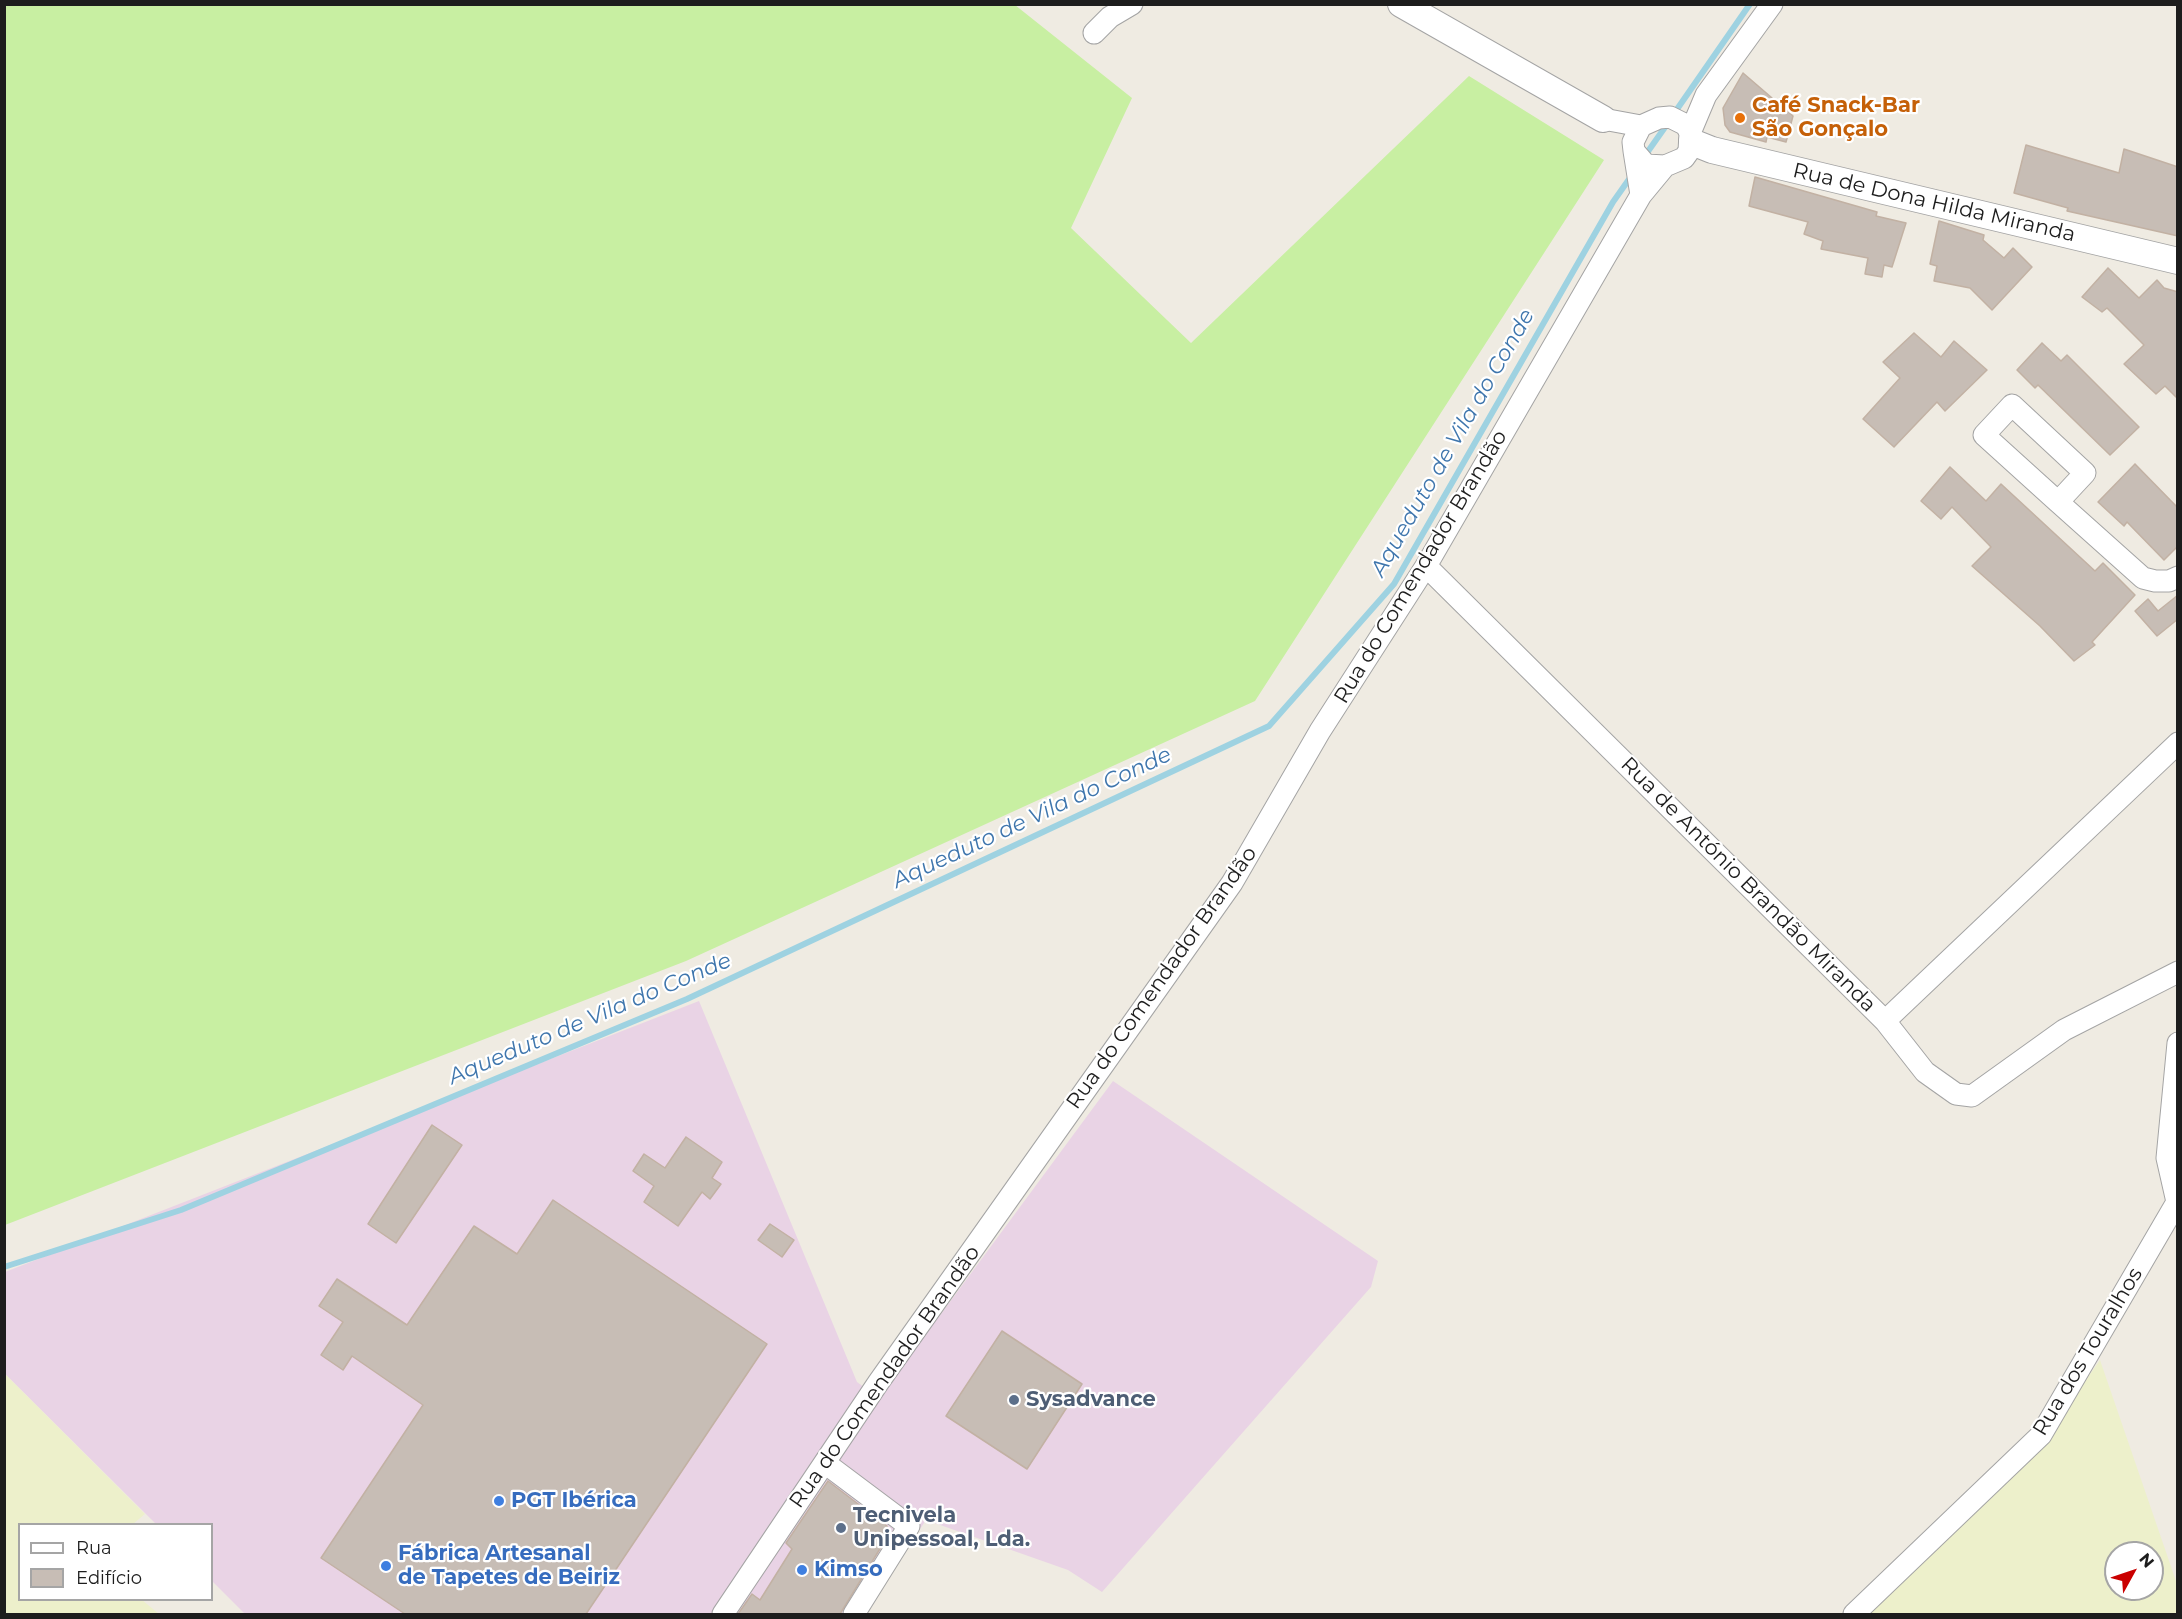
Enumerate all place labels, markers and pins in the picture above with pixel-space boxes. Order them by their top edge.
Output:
place label: Café Snack-Bar São Gonçalo [1752,93,1920,143]
marker: Café Snack-Bar São Gonçalo [1733,111,1747,125]
place label: Sysadvance [1026,1387,1156,1413]
marker: Sysadvance [1007,1393,1021,1407]
place label: PGT Ibérica [511,1488,637,1514]
marker: PGT Ibérica [492,1494,506,1508]
place label: Tecnivela Unipessoal, Lda. [853,1503,1030,1553]
marker: Tecnivela Unipessoal, Lda. [834,1521,848,1535]
place label: Fábrica Artesanal de Tapetes de Beiriz [398,1541,620,1591]
place label: Kimso [814,1557,883,1583]
marker: Fábrica Artesanal de Tapetes de Beiriz [379,1559,393,1573]
marker: Kimso [795,1563,809,1577]

